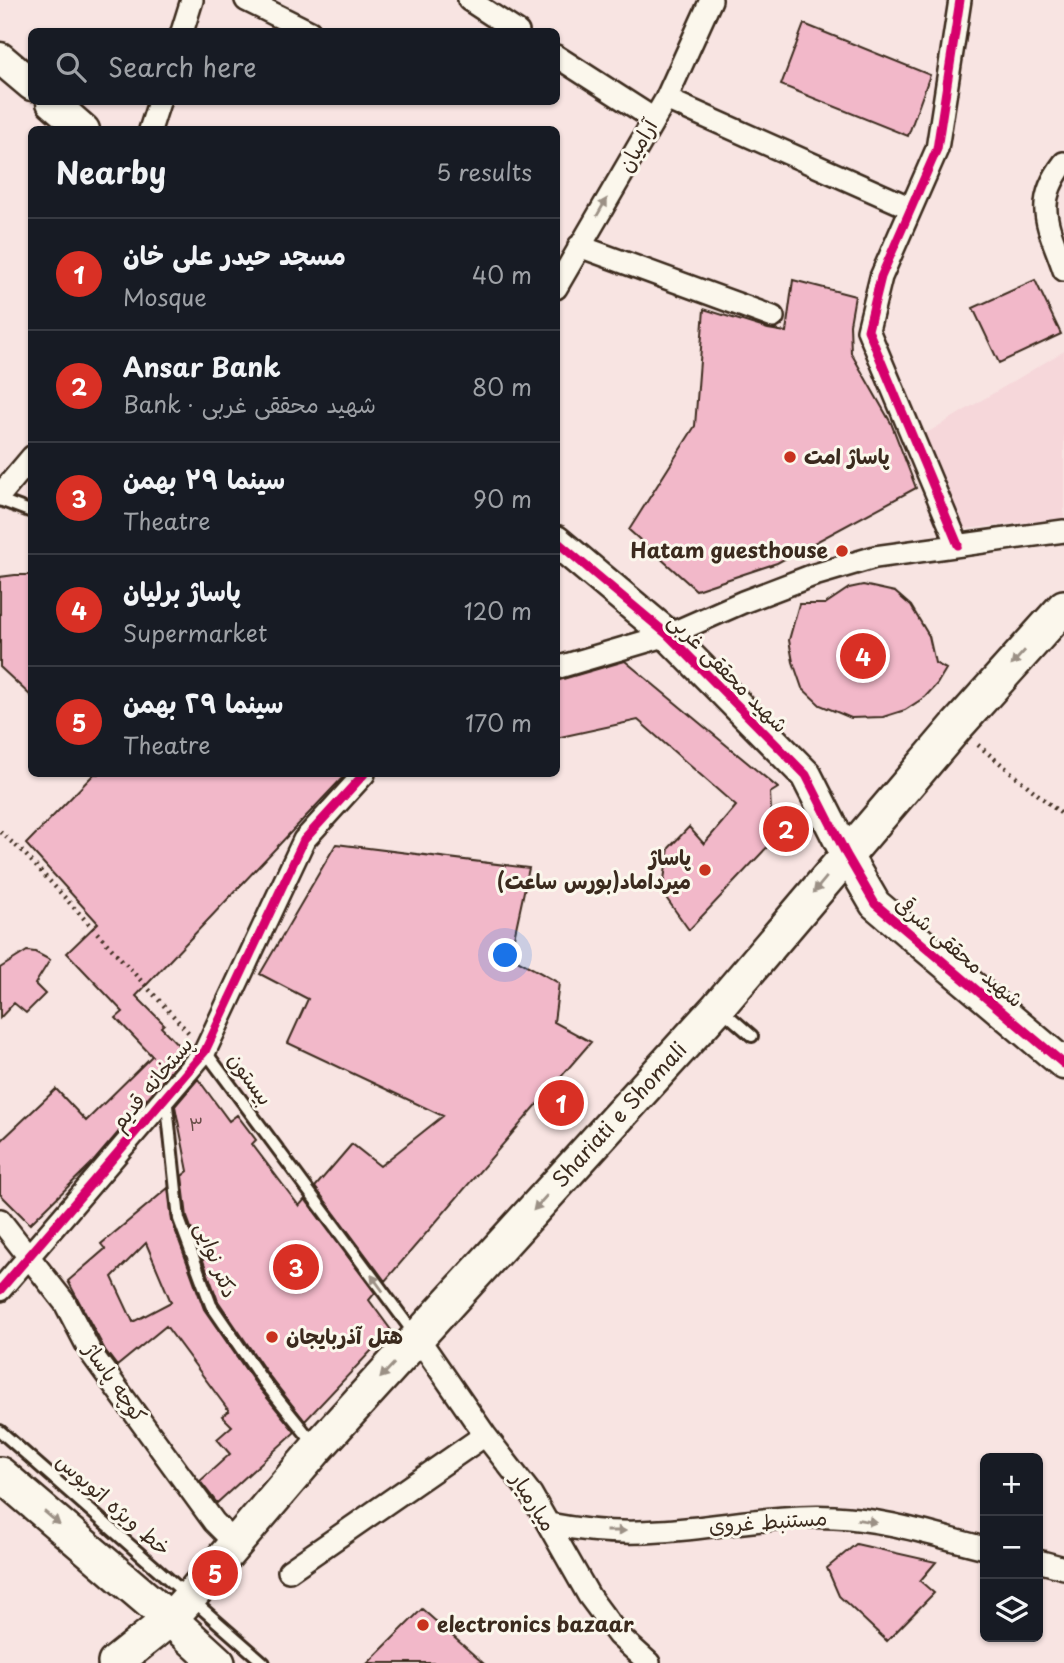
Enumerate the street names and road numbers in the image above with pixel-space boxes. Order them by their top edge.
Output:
street label: آرامیان [608,112,665,177]
street label: شهید محققی غربی [662,604,797,739]
street label: شهید محققی شرقی [889,887,1032,1014]
street label: پستخانه قدیم [102,1029,201,1138]
street label: Shariati e Shomali [543,1034,693,1194]
street label: بیستون [221,1044,282,1111]
street label: دکتر نوایی [188,1217,248,1302]
street label: کوچه پاساژ [76,1334,156,1428]
street label: خط ویژه اتوبوس [50,1445,179,1562]
street label: میارمیار [503,1464,565,1537]
street label: مستنبط غروی [707,1500,828,1540]

